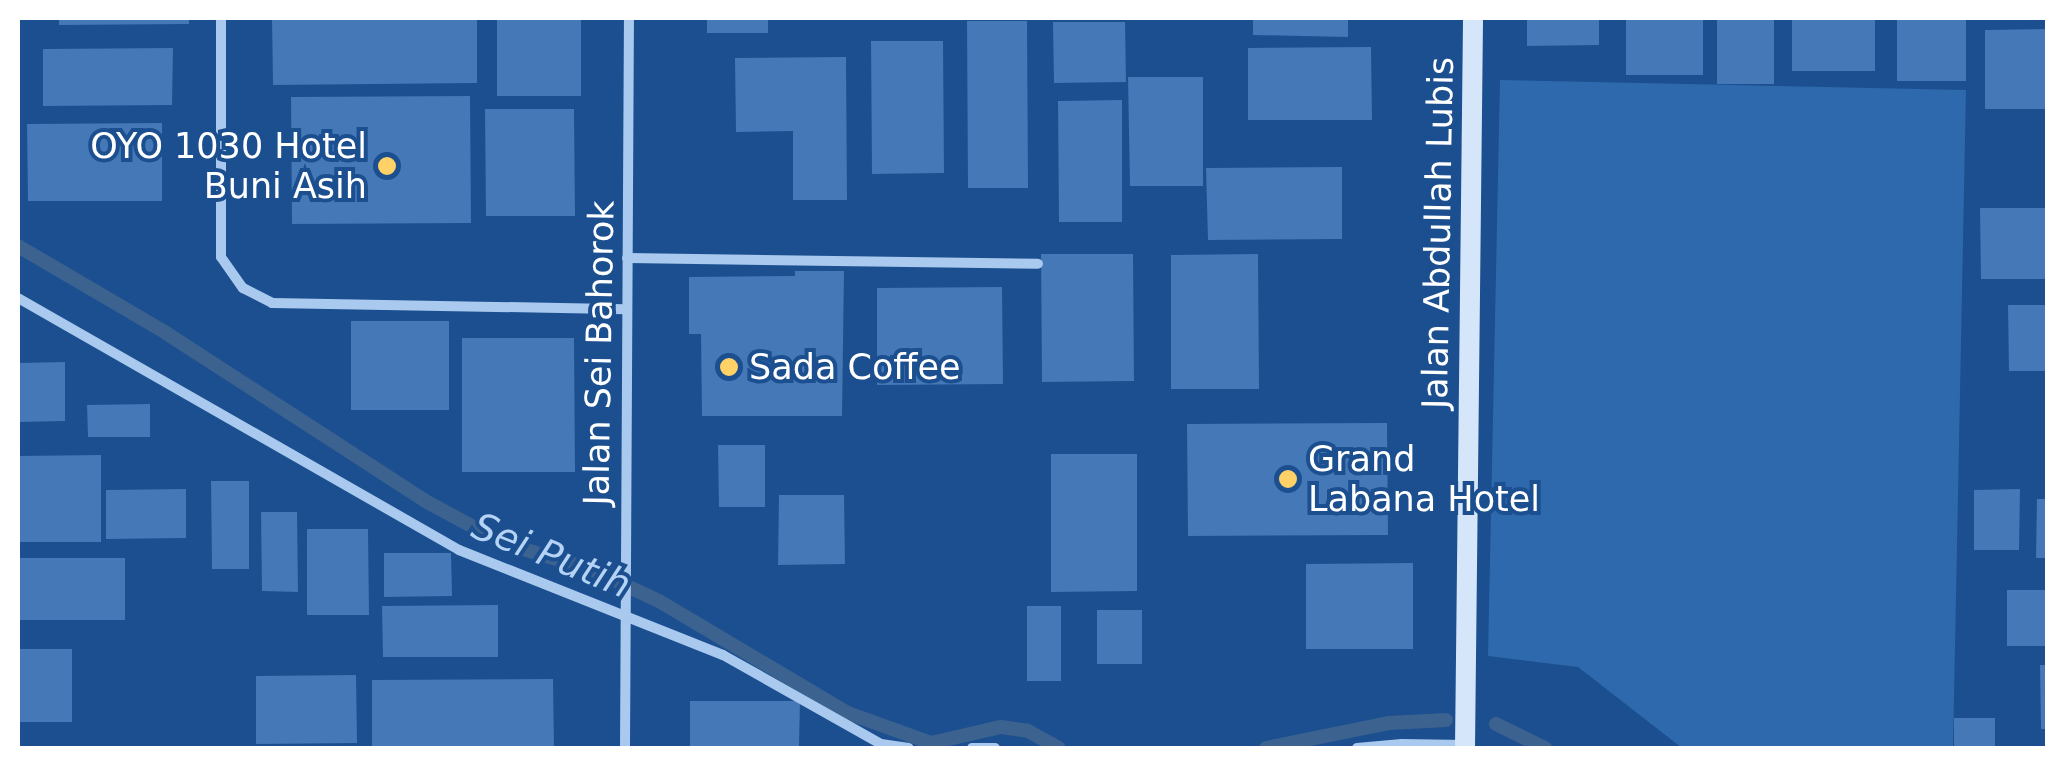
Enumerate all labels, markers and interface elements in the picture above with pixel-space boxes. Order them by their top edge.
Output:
street label: Jalan Abdullah Lubis [1414,57,1462,409]
place label: OYO 1030 Hotel Buni Asih [90,125,367,207]
marker: OYO 1030 Hotel Buni Asih [376,155,398,177]
street label: Jalan Sei Bahorok [575,200,623,506]
place label: Sada Coffee [749,346,960,388]
marker: Sada Coffee [718,356,740,378]
place label: Grand Labana Hotel [1308,438,1540,520]
marker: Grand Labana Hotel [1277,468,1299,490]
water label: Sei Putih [465,504,637,608]

